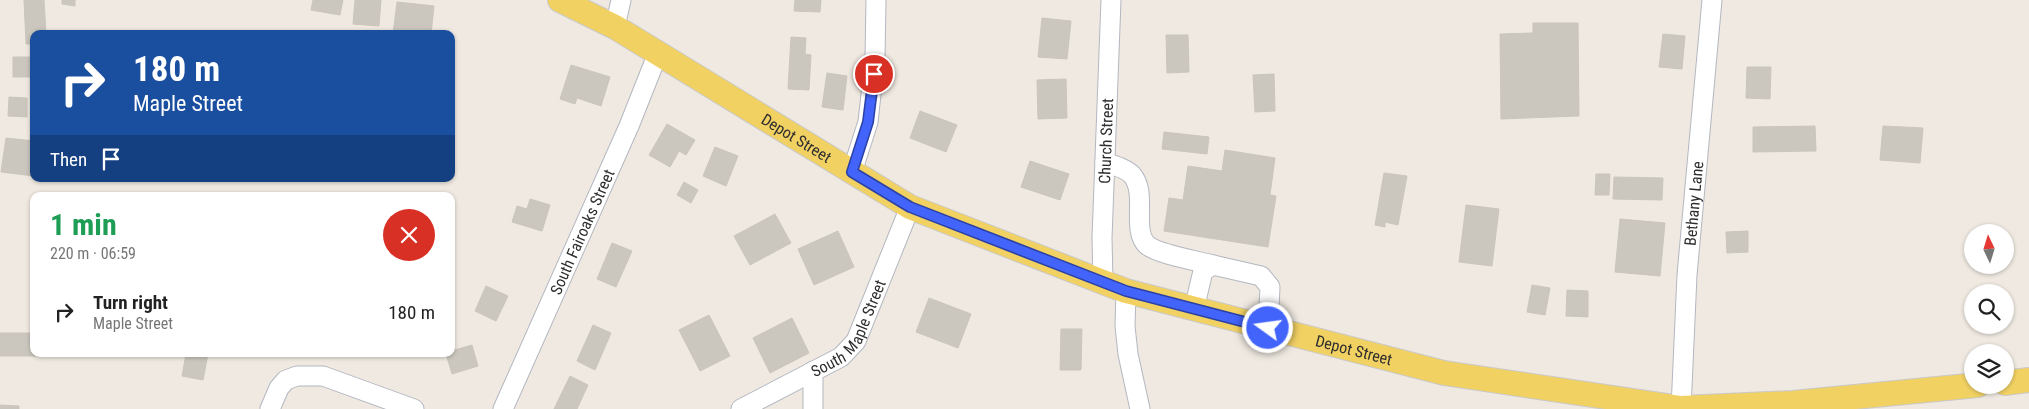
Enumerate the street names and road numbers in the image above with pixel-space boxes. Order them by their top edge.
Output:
street label: Church Street [1095,98,1117,184]
street label: Depot Street [758,110,835,167]
street label: Bethany Lane [1681,160,1707,247]
street label: South Fairoaks Street [546,166,619,298]
street label: South Maple Street [808,277,890,381]
street label: Depot Street [1313,331,1394,369]

